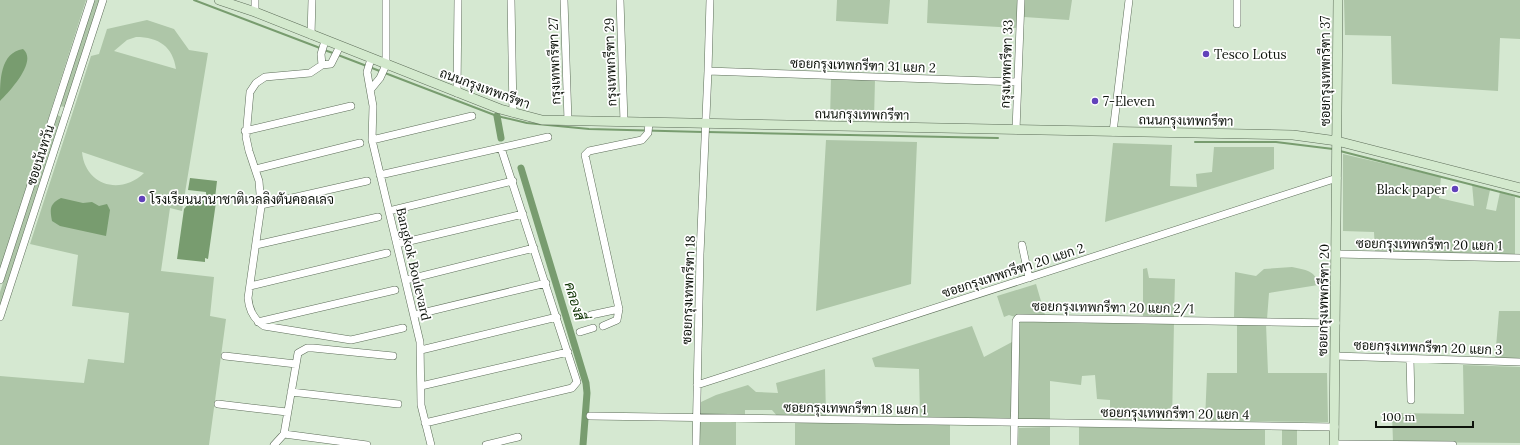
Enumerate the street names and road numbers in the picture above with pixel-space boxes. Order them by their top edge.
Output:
street label: ซอยกรุงเทพกรีฑา 37 [1316,16,1335,126]
street label: กรุงเทพกรีฑา 27 [543,17,566,105]
street label: กรุงเทพกรีฑา 29 [599,17,622,107]
street label: กรุงเทพกรีฑา 33 [995,19,1018,109]
street label: ซอยกรุงเทพกรีฑา 31 แยก 2 [790,53,936,78]
street label: ถนนกรุงเทพกรีฑา [437,63,533,114]
street label: ถนนกรุงเทพกรีฑา [814,104,910,125]
street label: ถนนกรุงเทพกรีฑา [1138,110,1234,131]
street label: ซอยนันทวัน [23,123,58,188]
street label: Bangkok Boulevard [392,206,435,323]
street label: ซอยกรุงเทพกรีฑา 20 แยก 1 [1356,234,1503,255]
street label: ซอยกรุงเทพกรีฑา 18 [677,235,700,345]
street label: ซอยกรุงเทพกรีฑา 20 แยก 2 [939,238,1087,302]
street label: ซอยกรุงเทพกรีฑา 20 [1313,244,1334,356]
street label: ซอยกรุงเทพกรีฑา 20 แยก 2/1 [1032,297,1194,318]
street label: ซอยกรุงเทพกรีฑา 20 แยก 3 [1353,335,1503,360]
street label: ซอยกรุงเทพกรีฑา 18 แยก 1 [783,398,927,419]
street label: ซอยกรุงเทพกรีฑา 20 แยก 4 [1100,403,1250,424]

